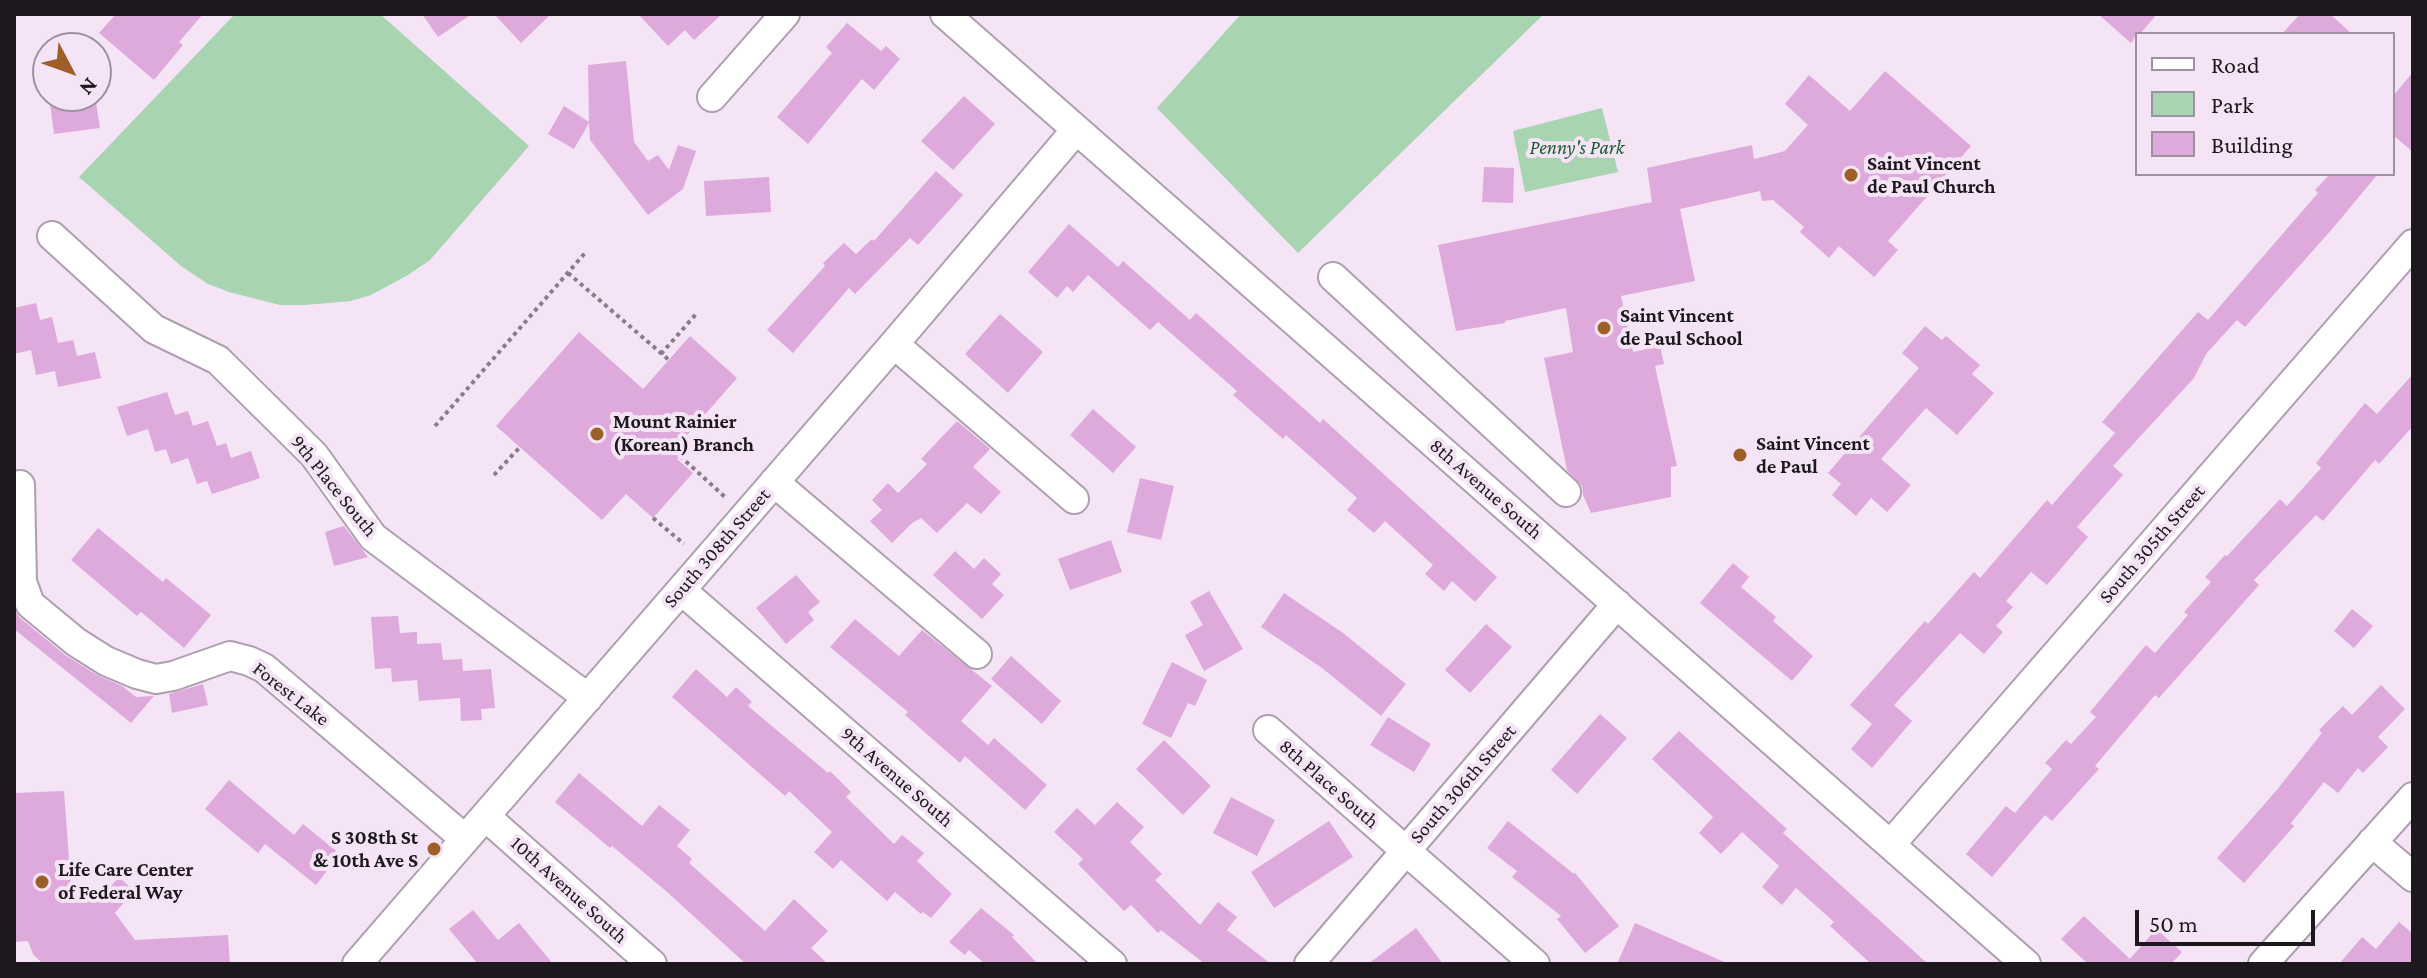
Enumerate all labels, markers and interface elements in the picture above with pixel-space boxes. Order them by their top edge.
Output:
north arrow [32,32,112,112]
legend [2135,32,2395,176]
text: Road [2211,51,2260,78]
text: N [75,73,103,101]
text: Park [2211,91,2254,118]
text: Building [2211,131,2293,158]
park label: Penny's Park [1530,136,1624,160]
place label: Saint Vincent de Paul Church [1867,152,1995,199]
marker: Saint Vincent de Paul Church [1842,166,1860,184]
place label: Saint Vincent de Paul School [1620,304,1743,351]
marker: Saint Vincent de Paul School [1595,319,1613,337]
place label: Mount Rainier (Korean) Branch [613,410,754,457]
marker: Mount Rainier (Korean) Branch [588,425,606,443]
street label: 9th Place South [286,430,382,542]
place label: Saint Vincent de Paul [1756,432,1870,479]
street label: 8th Avenue South [1425,433,1547,545]
marker: Saint Vincent de Paul [1731,446,1749,464]
street label: South 305th Street [2094,480,2210,608]
street label: South 308th Street [659,483,775,613]
street label: Forest Lake [248,657,334,731]
street label: South 306th Street [1405,720,1521,848]
street label: 9th Avenue South [836,722,958,832]
street label: 8th Place South [1274,734,1384,834]
place label: S 308th St & 10th Ave S [313,826,418,873]
street label: 10th Avenue South [506,831,632,949]
marker: S 308th St & 10th Ave S [425,840,443,858]
place label: Life Care Center of Federal Way [58,858,194,905]
marker: Life Care Center of Federal Way [33,873,51,891]
scale bar [2139,894,2319,944]
text: 50 m [2149,910,2198,937]

